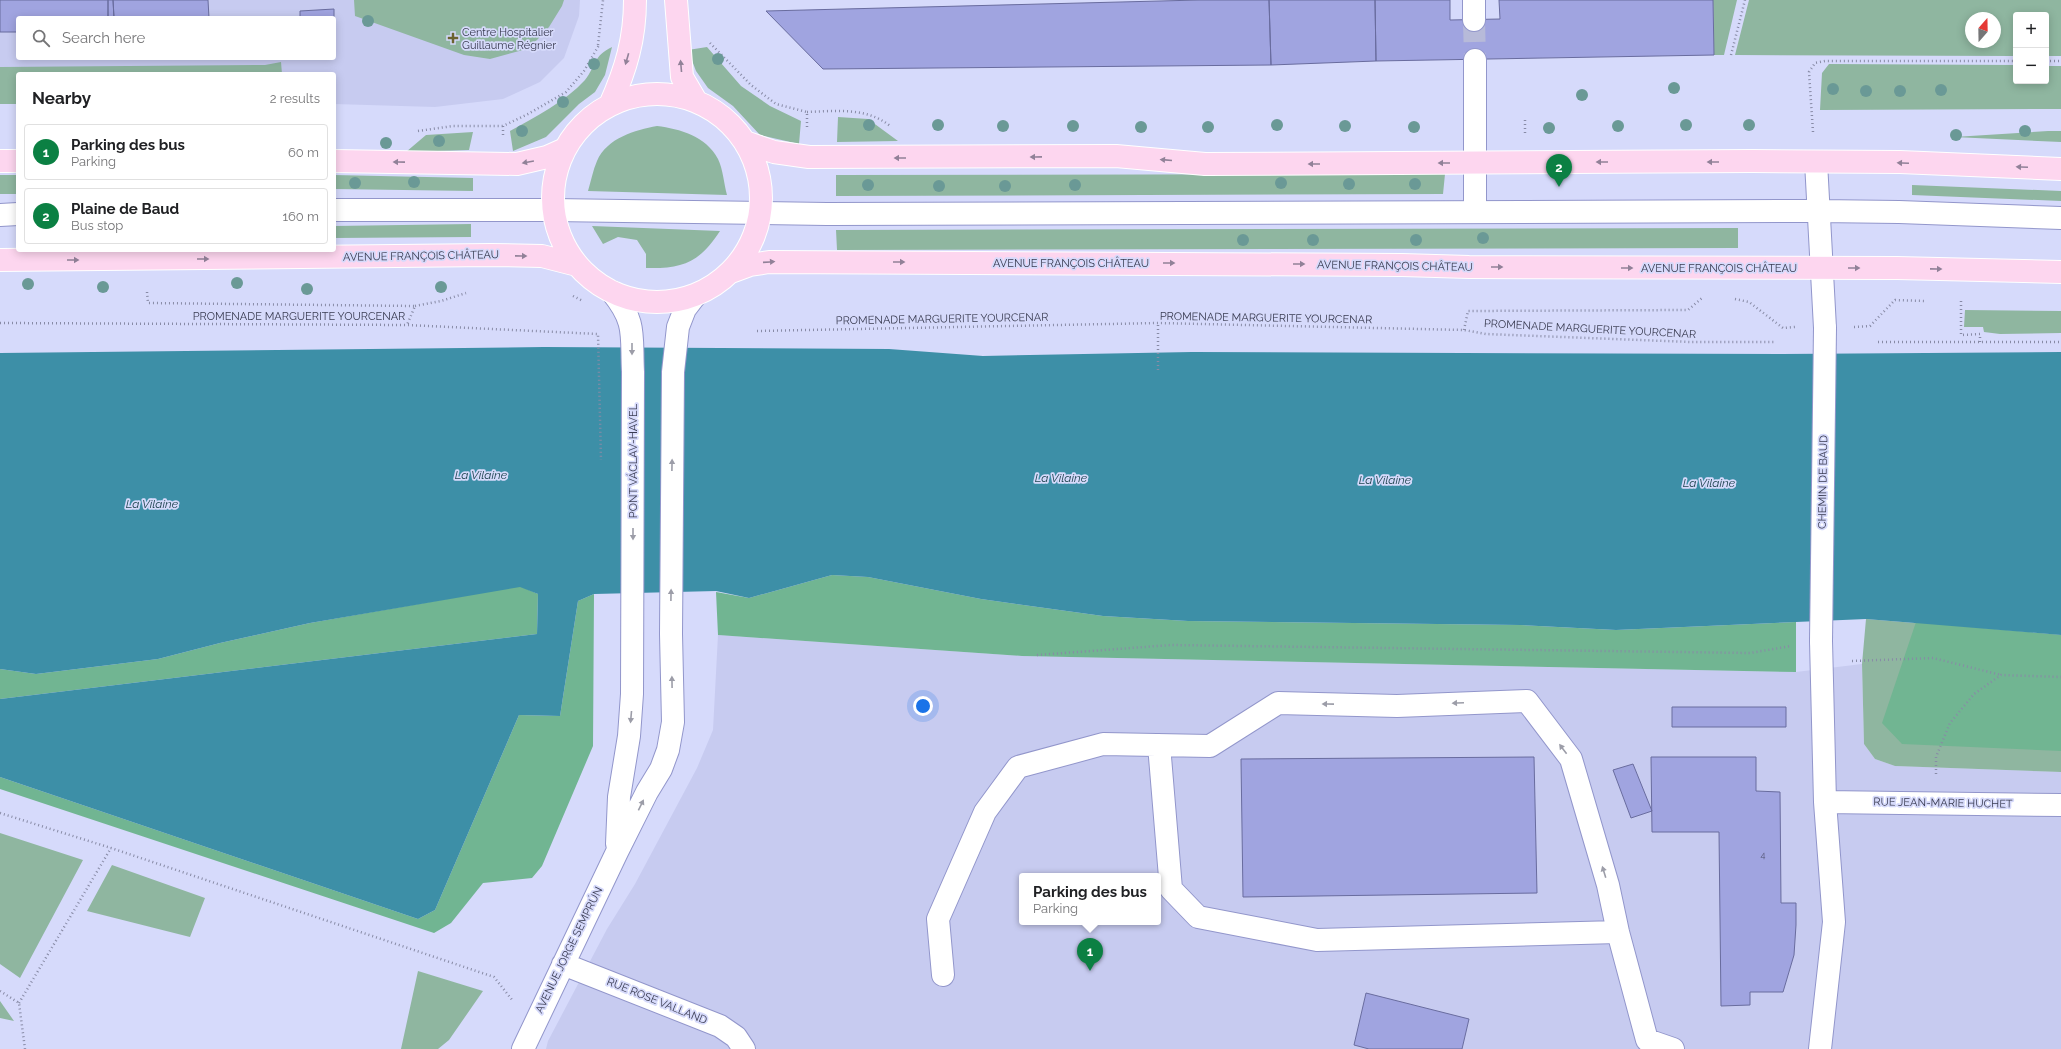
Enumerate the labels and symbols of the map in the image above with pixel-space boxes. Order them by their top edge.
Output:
north arrow [1965,12,2001,48]
place label: Centre Hospitalier Guillaume Régnier [462,26,556,52]
marker: Centre Hospitalier Guillaume Régnier [447,32,459,44]
one-way arrow [624,54,630,66]
one-way arrow [678,60,685,72]
one-way arrow [1029,154,1042,160]
pin: 2 [1546,154,1572,187]
one-way arrow [893,155,906,161]
one-way arrow [1160,157,1172,164]
one-way arrow [392,159,405,165]
one-way arrow [522,159,535,165]
one-way arrow [1595,159,1608,165]
one-way arrow [1706,159,1719,165]
one-way arrow [1897,159,1909,166]
one-way arrow [1437,160,1450,166]
one-way arrow [1307,161,1320,167]
one-way arrow [2016,164,2028,171]
street label: AVENUE FRANÇOIS CHÂTEAU [343,247,499,264]
one-way arrow [515,252,527,259]
one-way arrow [197,256,210,262]
street label: AVENUE FRANÇOIS CHÂTEAU [993,256,1149,270]
one-way arrow [67,257,80,263]
street label: AVENUE FRANÇOIS CHÂTEAU [1317,257,1473,274]
one-way arrow [763,259,775,266]
one-way arrow [893,259,906,265]
one-way arrow [1163,260,1175,267]
one-way arrow [1293,261,1306,267]
street label: AVENUE FRANÇOIS CHÂTEAU [1641,261,1797,275]
one-way arrow [1491,264,1504,270]
one-way arrow [1621,265,1634,271]
one-way arrow [1848,265,1861,271]
one-way arrow [1930,266,1943,272]
street label: PROMENADE MARGUERITE YOURCENAR [193,310,405,323]
street label: PROMENADE MARGUERITE YOURCENAR [1160,310,1372,326]
street label: PROMENADE MARGUERITE YOURCENAR [836,311,1048,327]
street label: PROMENADE MARGUERITE YOURCENAR [1484,317,1696,341]
one-way arrow [629,343,635,356]
street label: PONT VÁCLAV-HAVEL [626,403,640,518]
street label: CHEMIN DE BAUD [1816,435,1830,529]
one-way arrow [669,459,676,471]
water label: La Vilaine [455,468,508,482]
water label: La Vilaine [1035,471,1088,485]
water label: La Vilaine [1359,473,1412,487]
water label: La Vilaine [1683,476,1736,490]
water label: La Vilaine [126,497,179,511]
one-way arrow [630,528,636,541]
one-way arrow [668,588,674,601]
one-way arrow [669,675,675,688]
your location [913,696,933,716]
one-way arrow [1452,700,1464,707]
one-way arrow [1321,701,1334,707]
one-way arrow [628,711,635,723]
one-way arrow [1560,744,1568,754]
street label: RUE JEAN-MARIE HUCHET [1873,795,2013,811]
one-way arrow [637,799,644,811]
house number: 4 [1761,850,1766,860]
one-way arrow [1601,865,1607,877]
street label: AVENUE JORGE SEMPRÚN [532,884,605,1015]
pin: 1 [1077,938,1103,971]
street label: RUE ROSE VALLAND [605,975,709,1027]

